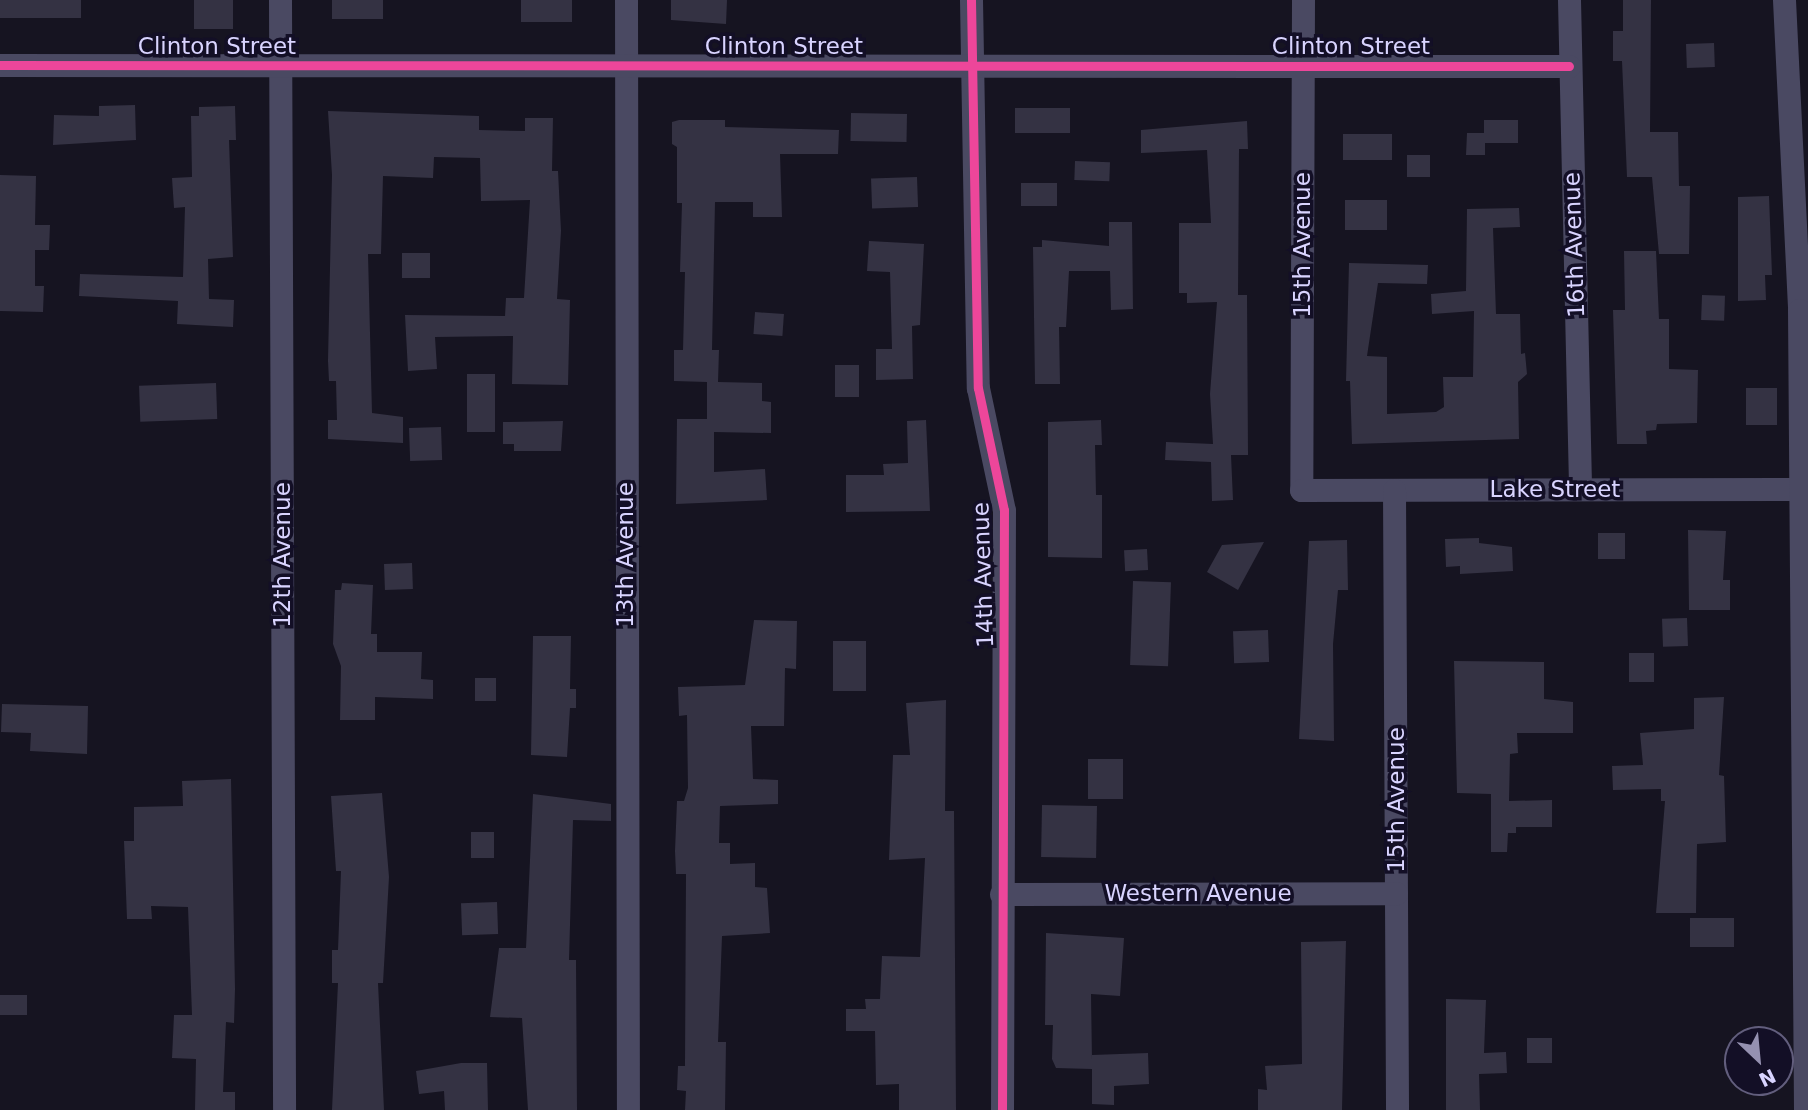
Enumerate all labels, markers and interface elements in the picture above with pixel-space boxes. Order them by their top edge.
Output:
street label: Clinton Street [138,32,296,60]
street label: Clinton Street [705,32,863,60]
street label: Clinton Street [1272,32,1430,60]
street label: 15th Avenue [1288,172,1316,318]
street label: 16th Avenue [1558,172,1590,318]
street label: Lake Street [1490,475,1620,503]
street label: 12th Avenue [268,482,296,628]
street label: 13th Avenue [611,482,639,628]
street label: 14th Avenue [967,502,999,648]
street label: 15th Avenue [1382,727,1410,873]
street label: Western Avenue [1104,879,1292,907]
north arrow [1724,1026,1794,1096]
text: N [1755,1065,1779,1091]

